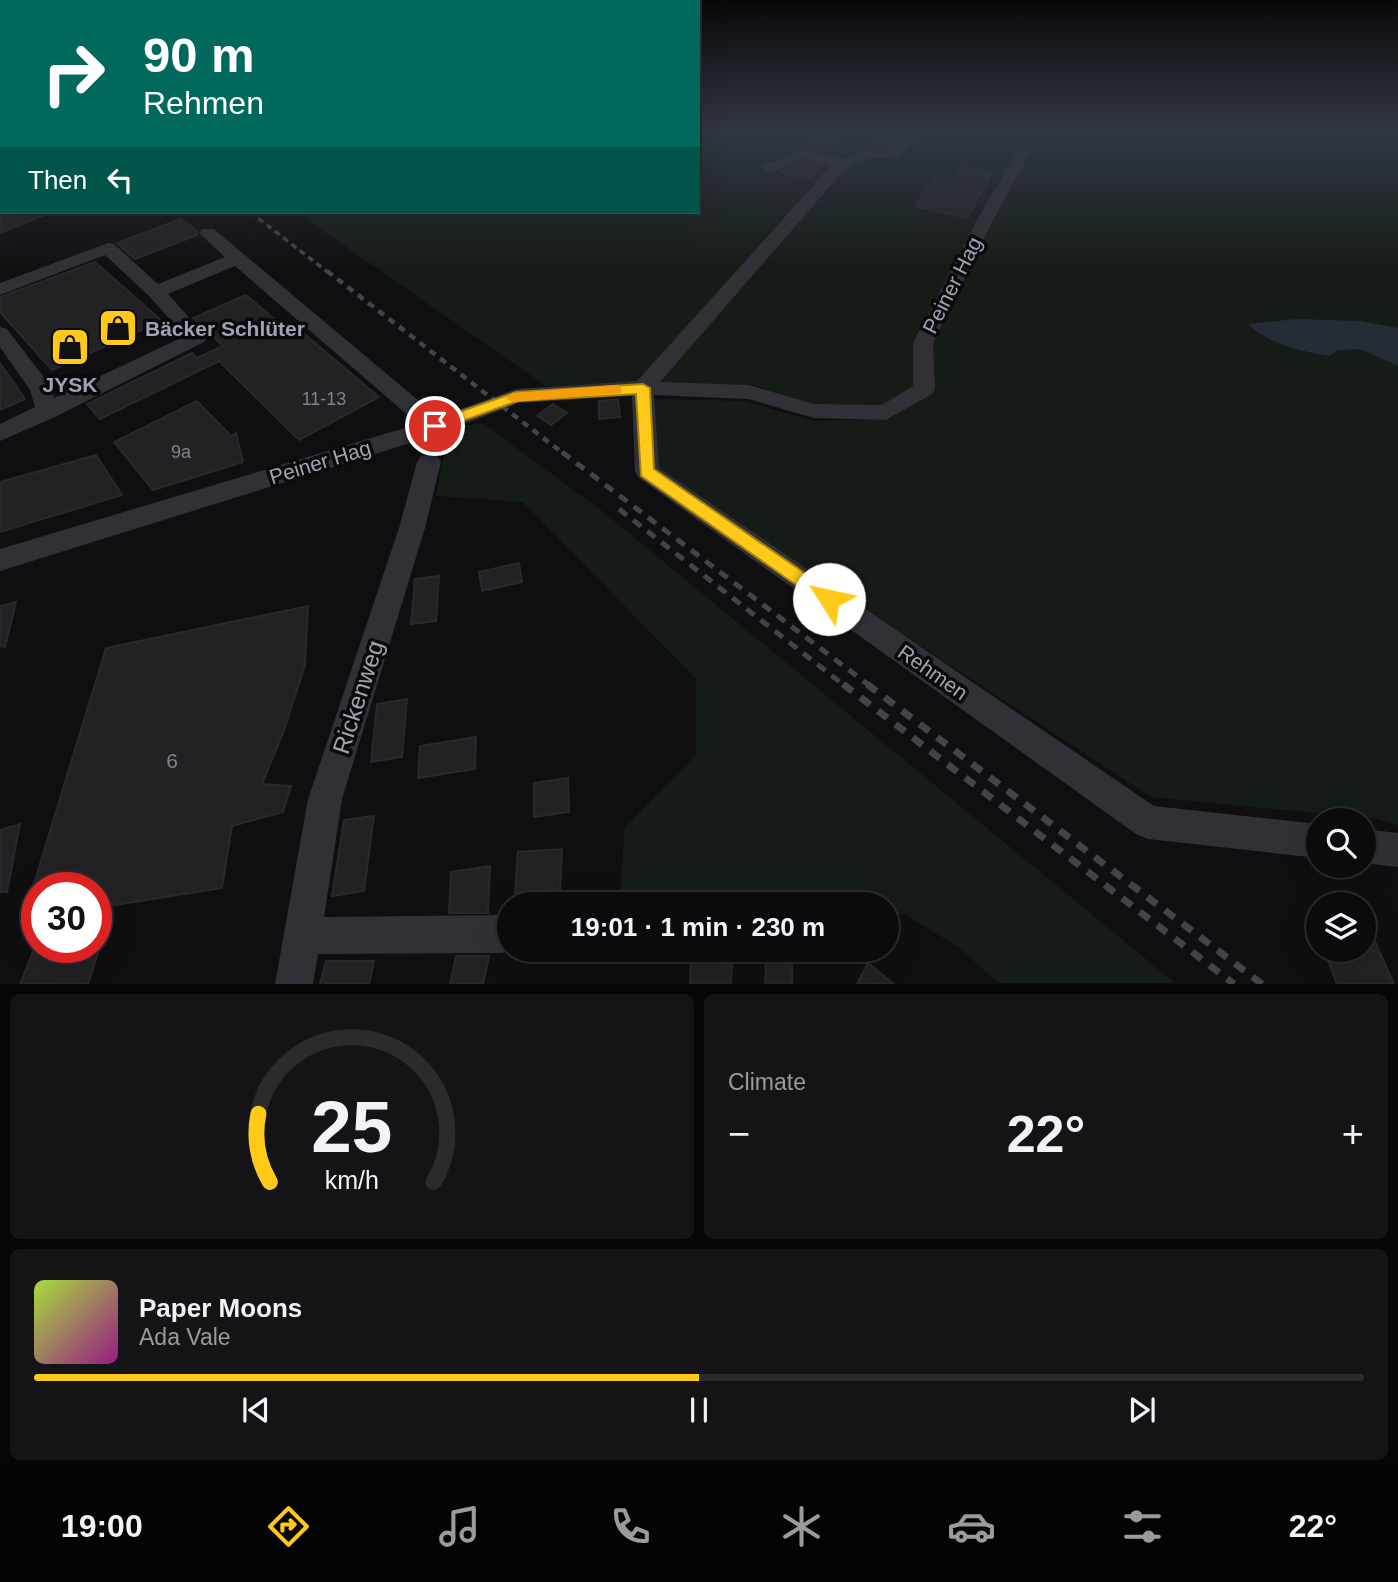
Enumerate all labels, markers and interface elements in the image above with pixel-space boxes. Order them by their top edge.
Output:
icon: right [28,28,119,119]
text: 90 m [143,28,255,82]
text: Rehmen [143,85,264,121]
icon: left [101,161,139,199]
text: Then [28,165,87,195]
street label: Peiner Hag [918,233,986,337]
shop icon: Bäcker Schlüter [97,307,139,349]
place label: Bäcker Schlüter [145,317,305,340]
shop icon: JYSK [49,326,91,368]
place label: JYSK [43,373,97,396]
house number: 11-13 [302,389,346,409]
pin [405,396,465,456]
icon: arrive [416,407,454,445]
street label: Peiner Hag [266,436,374,488]
house number: 9a [171,442,192,462]
position arrow [792,562,866,636]
street label: Rickenweg [327,637,389,757]
street label: Rehmen [894,640,972,704]
house number: 6 [166,749,178,772]
map controls [1306,808,1376,962]
button: search [1306,808,1376,878]
speed limit sign: 30 [21,872,112,963]
button: layers [1306,892,1376,962]
text: 19:01 · 1 min · 230 m [571,912,825,942]
text: Climate [728,1069,806,1095]
text: 25 [312,1087,392,1168]
text: 22° [1007,1105,1085,1163]
text: − [728,1113,750,1155]
text: + [1342,1113,1364,1155]
text: km/h [325,1166,379,1194]
text: Paper Moons [139,1293,302,1323]
text: Ada Vale [139,1324,231,1350]
icon: previous [237,1391,275,1429]
icon: pause [680,1391,718,1429]
icon: next [1123,1391,1161,1429]
icon: directions [264,1502,313,1551]
icon: music [435,1502,484,1551]
icon: phone [606,1502,655,1551]
icon: climate [777,1502,826,1551]
icon: car [947,1502,996,1551]
icon: filters [1118,1502,1167,1551]
text: 19:00 [61,1508,143,1544]
text: 22° [1289,1508,1337,1544]

